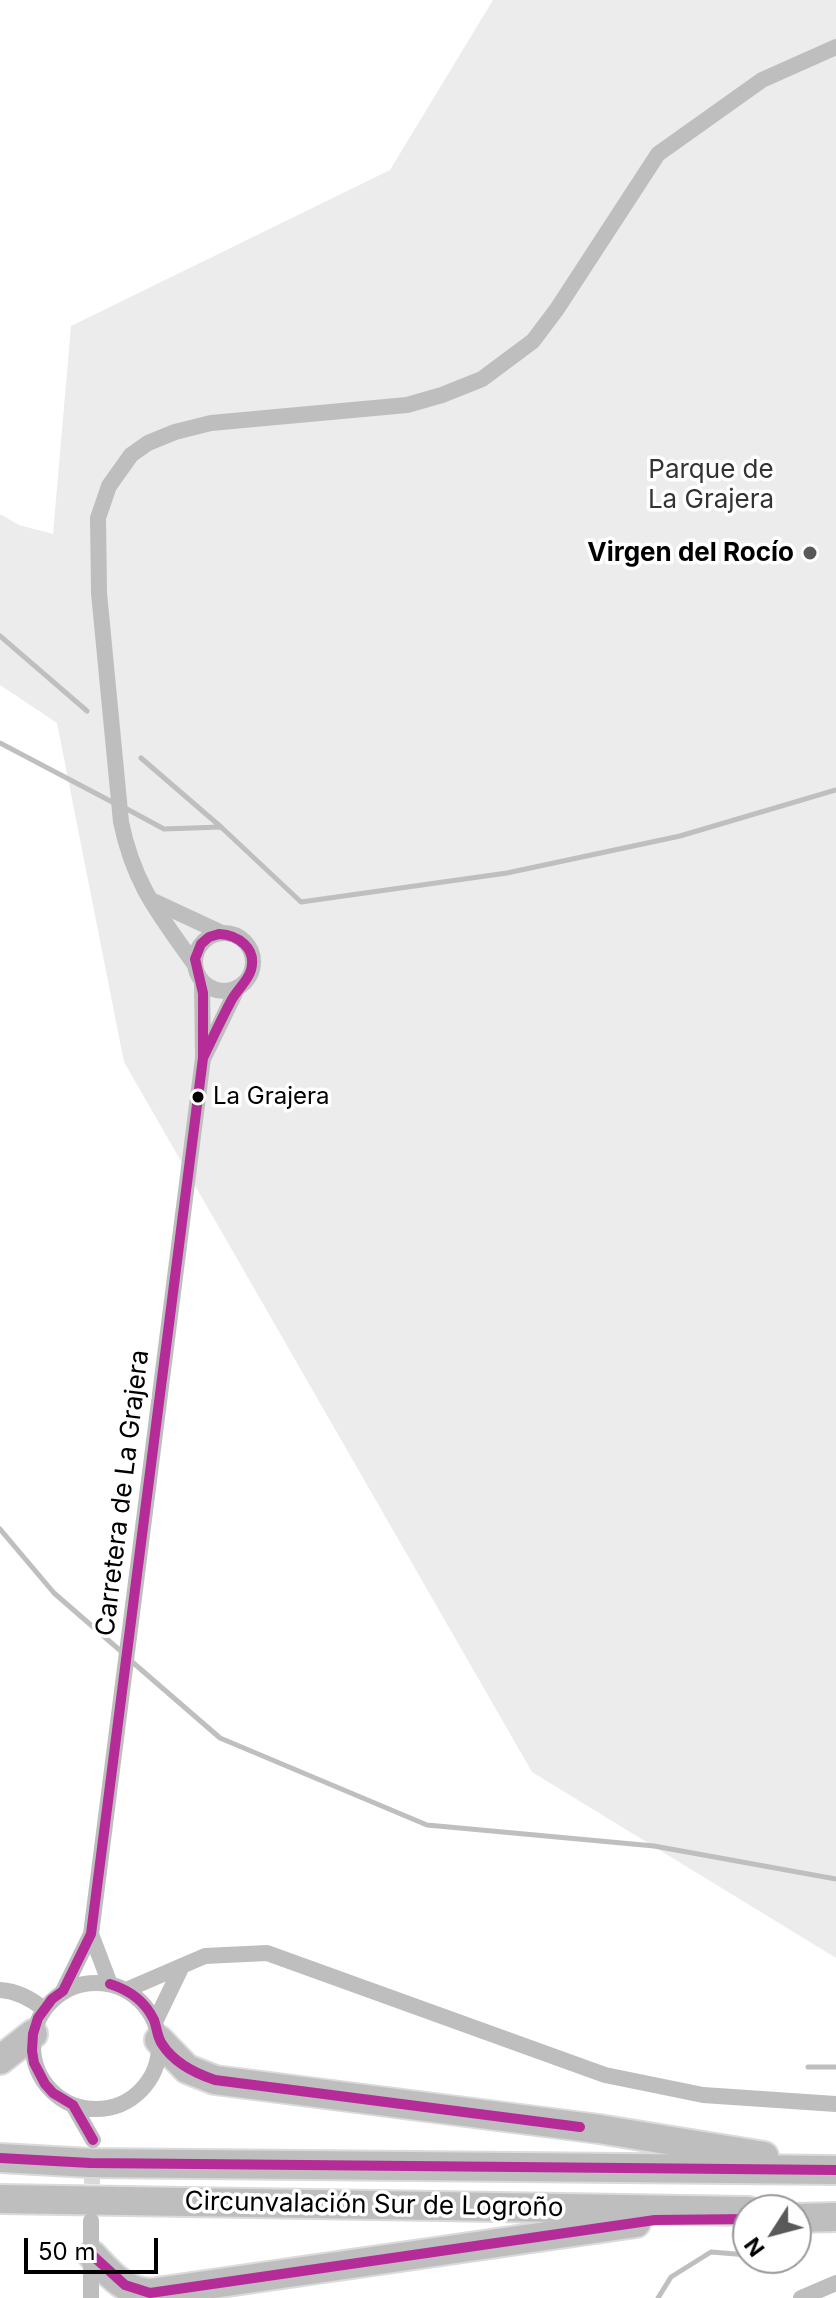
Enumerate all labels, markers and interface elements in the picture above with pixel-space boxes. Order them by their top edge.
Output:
park label: Parque de La Grajera [648,454,774,516]
place label: Virgen del Rocío [587,537,794,569]
marker: Virgen del Rocío [801,544,819,562]
place label: La Grajera [213,1083,330,1111]
marker: La Grajera [190,1089,206,1105]
street label: Carretera de La Grajera [90,1348,156,1638]
street label: Circunvalación Sur de Logroño [184,2186,564,2224]
north arrow [732,2194,812,2274]
scale bar [28,2222,162,2272]
text: N [739,2233,770,2261]
text: 50 m [38,2237,96,2266]

